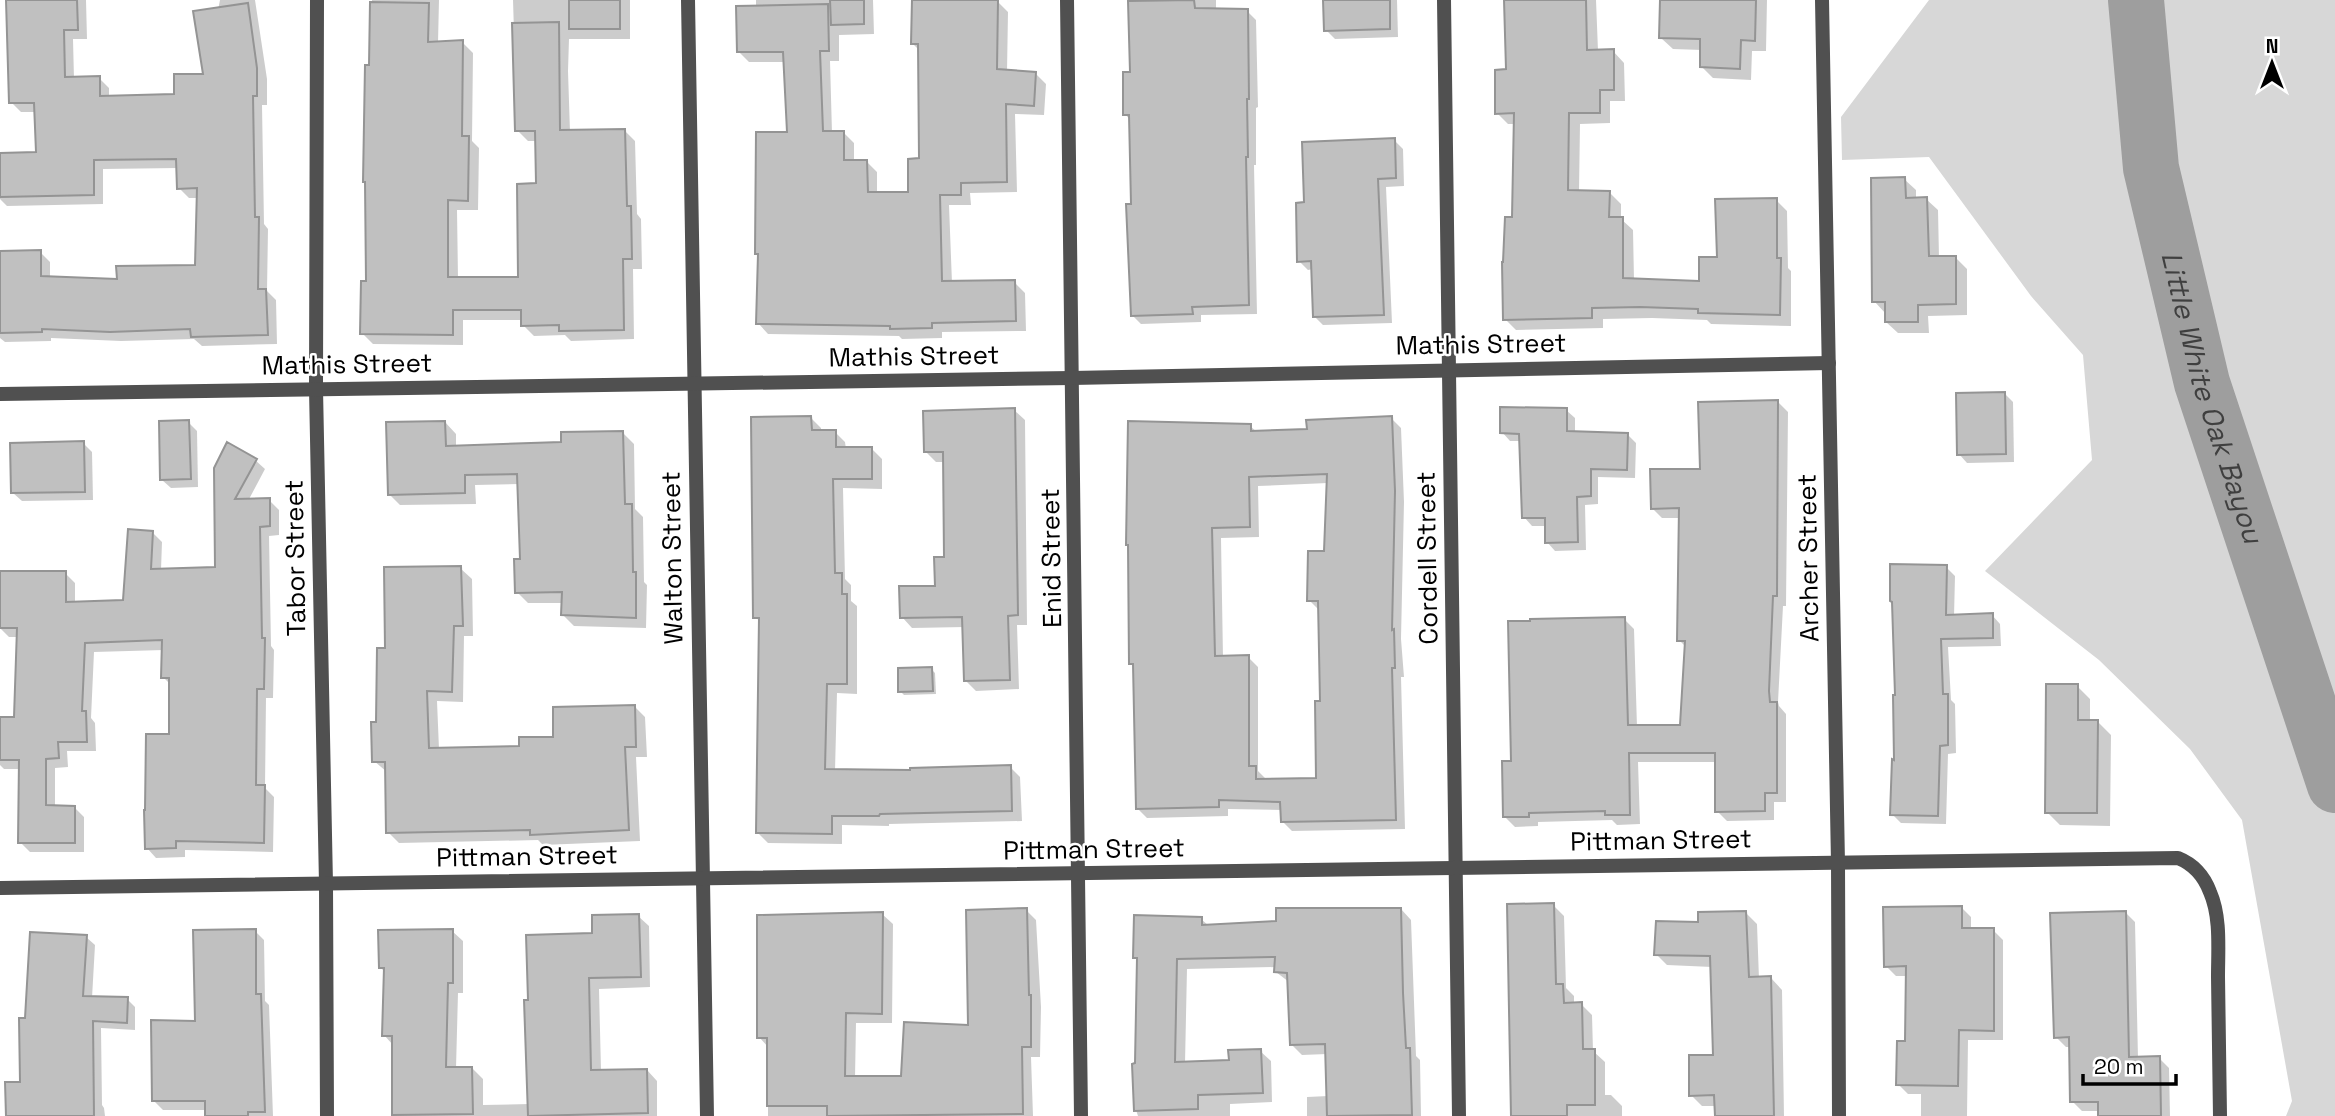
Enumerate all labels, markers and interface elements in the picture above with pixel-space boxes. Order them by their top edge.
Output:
north arrow [2237,28,2307,98]
text: N [2266,34,2278,59]
water label: Little White Oak Bayou [2153,248,2272,549]
street label: Mathis Street [1395,326,1567,362]
street label: Mathis Street [828,338,1000,374]
street label: Mathis Street [261,346,433,382]
street label: Walton Street [653,471,691,645]
street label: Cordell Street [1408,471,1446,645]
street label: Archer Street [1790,473,1826,643]
street label: Tabor Street [277,479,313,637]
street label: Enid Street [1033,488,1069,628]
street label: Pittman Street [1570,821,1752,859]
street label: Pittman Street [1003,830,1185,868]
street label: Pittman Street [436,837,618,875]
scale bar [2083,1042,2176,1086]
text: 20 m [2094,1053,2144,1080]

